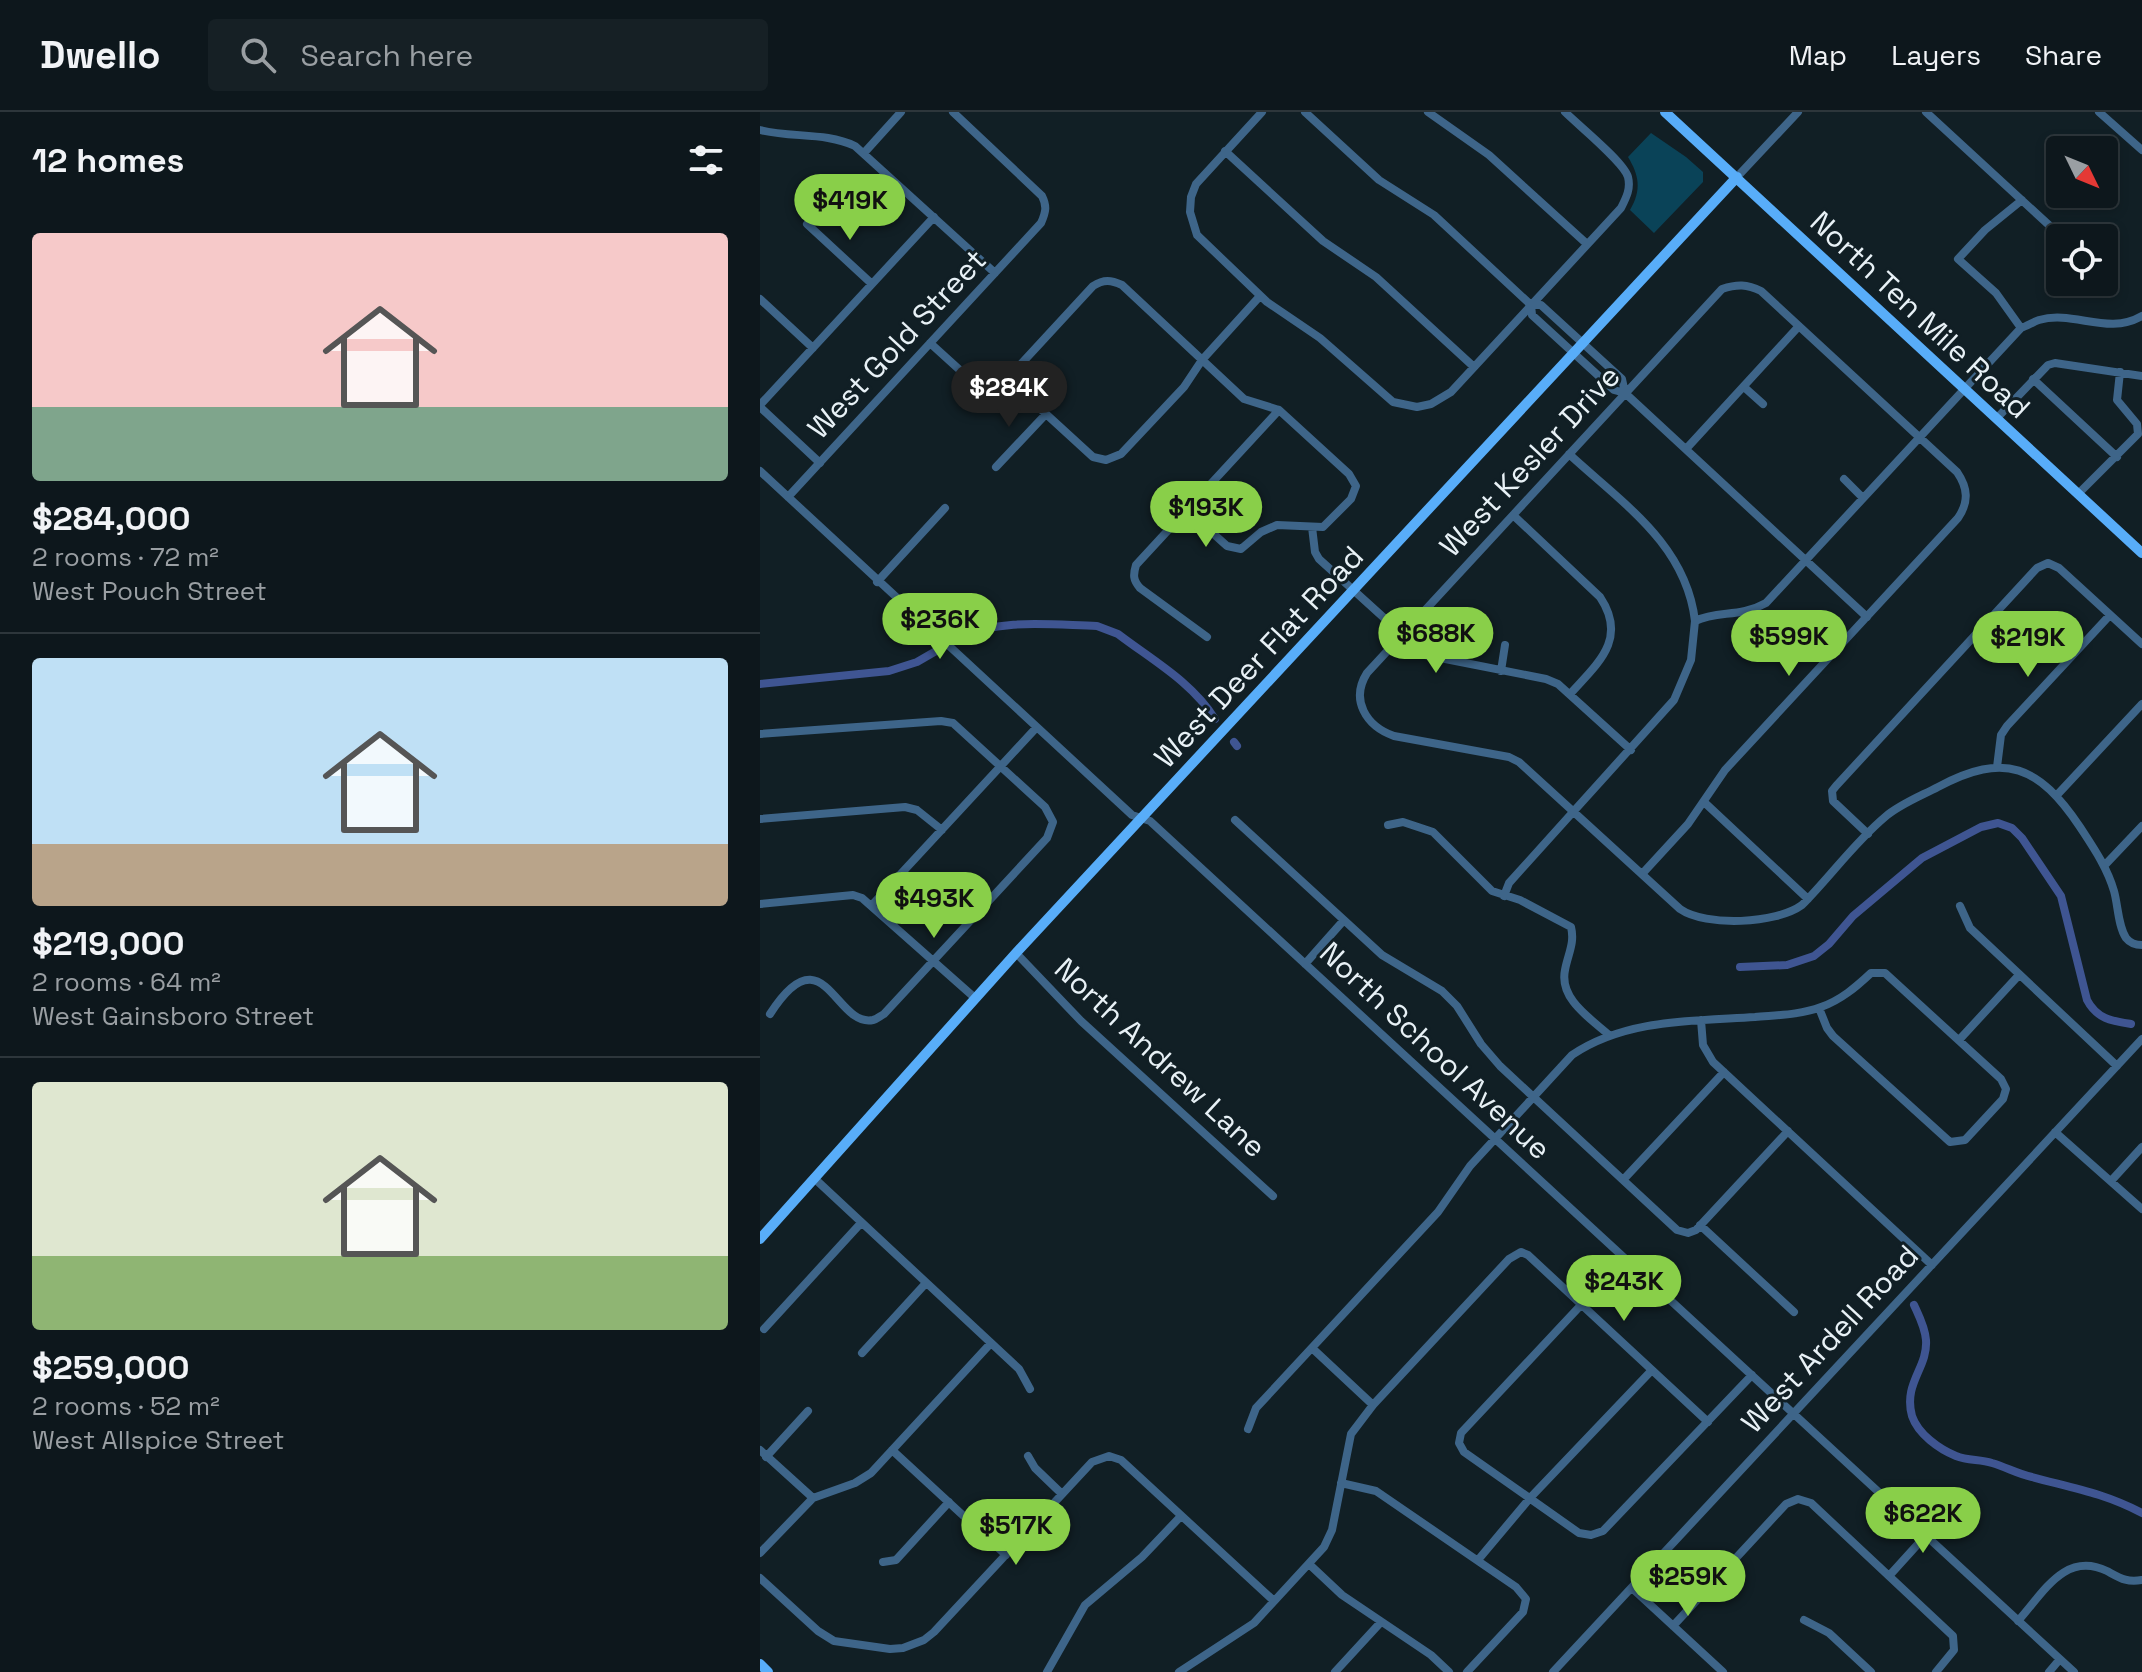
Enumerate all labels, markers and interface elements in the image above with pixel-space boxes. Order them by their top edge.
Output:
search box [208,19,768,91]
text: Dwello [40,31,160,79]
icon: search [236,33,280,77]
text: Search here [300,36,473,75]
text: Map [1789,37,1847,73]
text: Layers [1891,37,1981,73]
text: Share [2025,37,2102,73]
north arrow [2046,136,2118,208]
map controls [2046,136,2118,296]
icon: filters [684,138,728,182]
text: 12 homes [32,139,184,182]
pin: $419K [794,174,906,242]
text: $419K [812,183,888,217]
street label: North Ten Mile Road [1802,202,2039,427]
button: locate [2046,224,2118,296]
street label: West Gold Street [799,241,994,447]
icon: home [308,285,452,429]
street label: West Kesler Drive [1431,357,1628,565]
pin: $284K [953,361,1065,429]
text: $284K [969,370,1049,404]
pin: $193K [1150,481,1262,549]
text: $193K [1168,490,1244,524]
text: $284,000 [32,497,191,540]
street label: West Deer Flat Road [1145,537,1372,776]
text: 2 rooms · 72 m² [32,540,219,574]
text: West Pouch Street [32,574,267,608]
pin: $236K [884,593,996,661]
text: $236K [900,602,980,636]
pin: $688K [1380,607,1492,675]
pin: $599K [1733,610,1845,678]
pin: $219K [1972,611,2084,679]
text: $688K [1396,616,1476,650]
text: $599K [1749,619,1829,653]
text: $219K [1990,620,2066,654]
icon: home [308,710,452,854]
pin: $493K [878,872,990,940]
text: $493K [894,881,974,915]
text: $219,000 [32,922,185,965]
street label: North School Avenue [1312,933,1559,1168]
street label: North Andrew Lane [1046,949,1274,1166]
text: 2 rooms · 64 m² [32,965,221,999]
text: West Gainsboro Street [32,999,314,1033]
icon: home [308,1134,452,1278]
street label: West Ardell Road [1733,1237,1927,1441]
pin: $243K [1568,1255,1680,1323]
text: $243K [1584,1264,1664,1298]
text: $259,000 [32,1346,190,1389]
text: 2 rooms · 52 m² [32,1389,220,1423]
text: West Allspice Street [32,1423,285,1457]
pin: $622K [1867,1487,1979,1555]
text: $622K [1884,1496,1962,1530]
pin: $517K [960,1499,1072,1567]
text: $517K [979,1508,1053,1542]
pin: $259K [1632,1550,1744,1618]
text: $259K [1648,1559,1728,1593]

